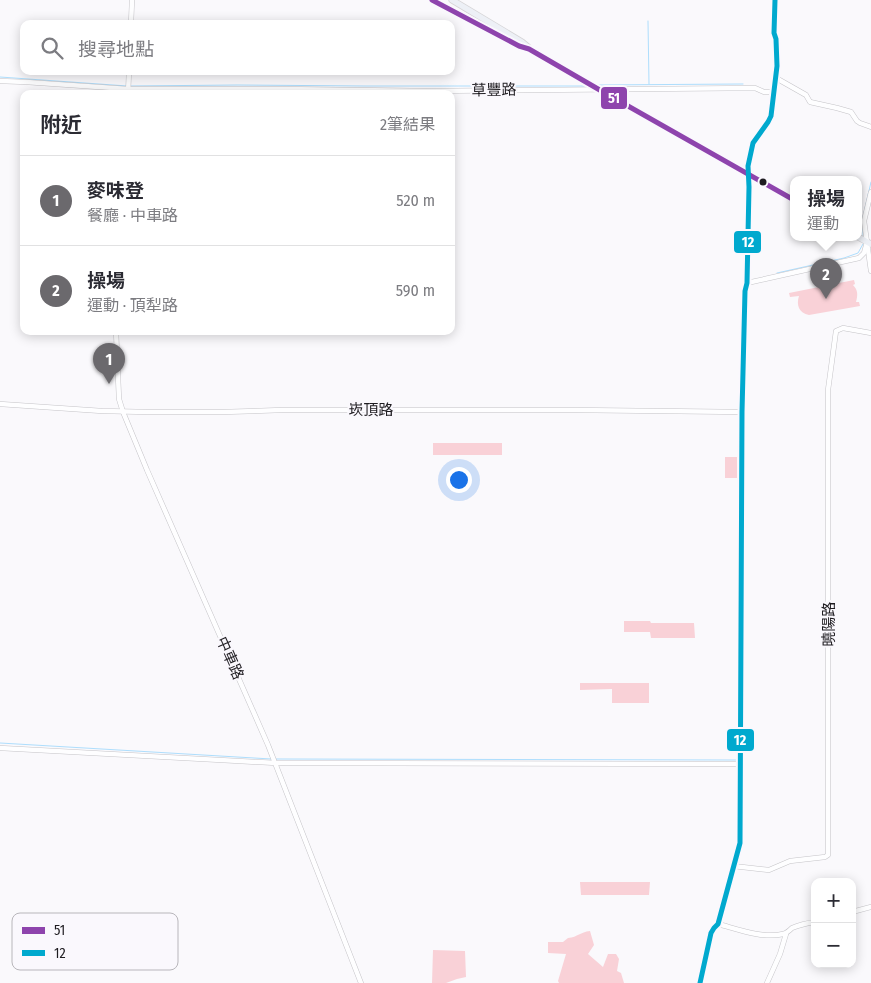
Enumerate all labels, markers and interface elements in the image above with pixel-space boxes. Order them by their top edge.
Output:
search box [20,20,455,75]
icon: search [38,34,66,62]
text: 搜尋地點 [78,38,154,61]
street label: 草豐路 [471,81,517,99]
line badge: 51 [600,86,628,110]
text: 51 [608,90,620,107]
text: 附近 [40,112,82,138]
text: 2筆結果 [380,115,435,134]
popup [790,176,862,241]
unlabelled marker [758,177,768,187]
text: 麥味登 [87,179,144,202]
text: 操場 [807,187,845,210]
text: 1 [53,191,59,210]
text: 520 m [396,191,435,210]
text: 餐廳 · 中車路 [87,206,178,225]
text: 運動 [807,214,839,233]
line badge: 12 [733,230,762,254]
text: 12 [742,234,755,251]
pin: 2 [810,258,842,299]
text: 操場 [87,269,125,292]
text: 2 [52,281,60,300]
text: 590 m [396,281,435,300]
text: 運動 · 頂犁路 [87,296,178,315]
pin: 1 [93,343,125,384]
street label: 崁頂路 [348,401,394,419]
your location [446,467,472,493]
street label: 曉陽路 [820,601,838,647]
street label: 中車路 [213,634,247,682]
line badge: 12 [726,728,755,752]
text: 12 [734,732,747,749]
map controls [811,878,856,968]
button: + [811,878,856,923]
legend [12,913,178,970]
text: 51 [54,922,65,939]
button: − [811,923,856,968]
text: 12 [54,945,66,962]

